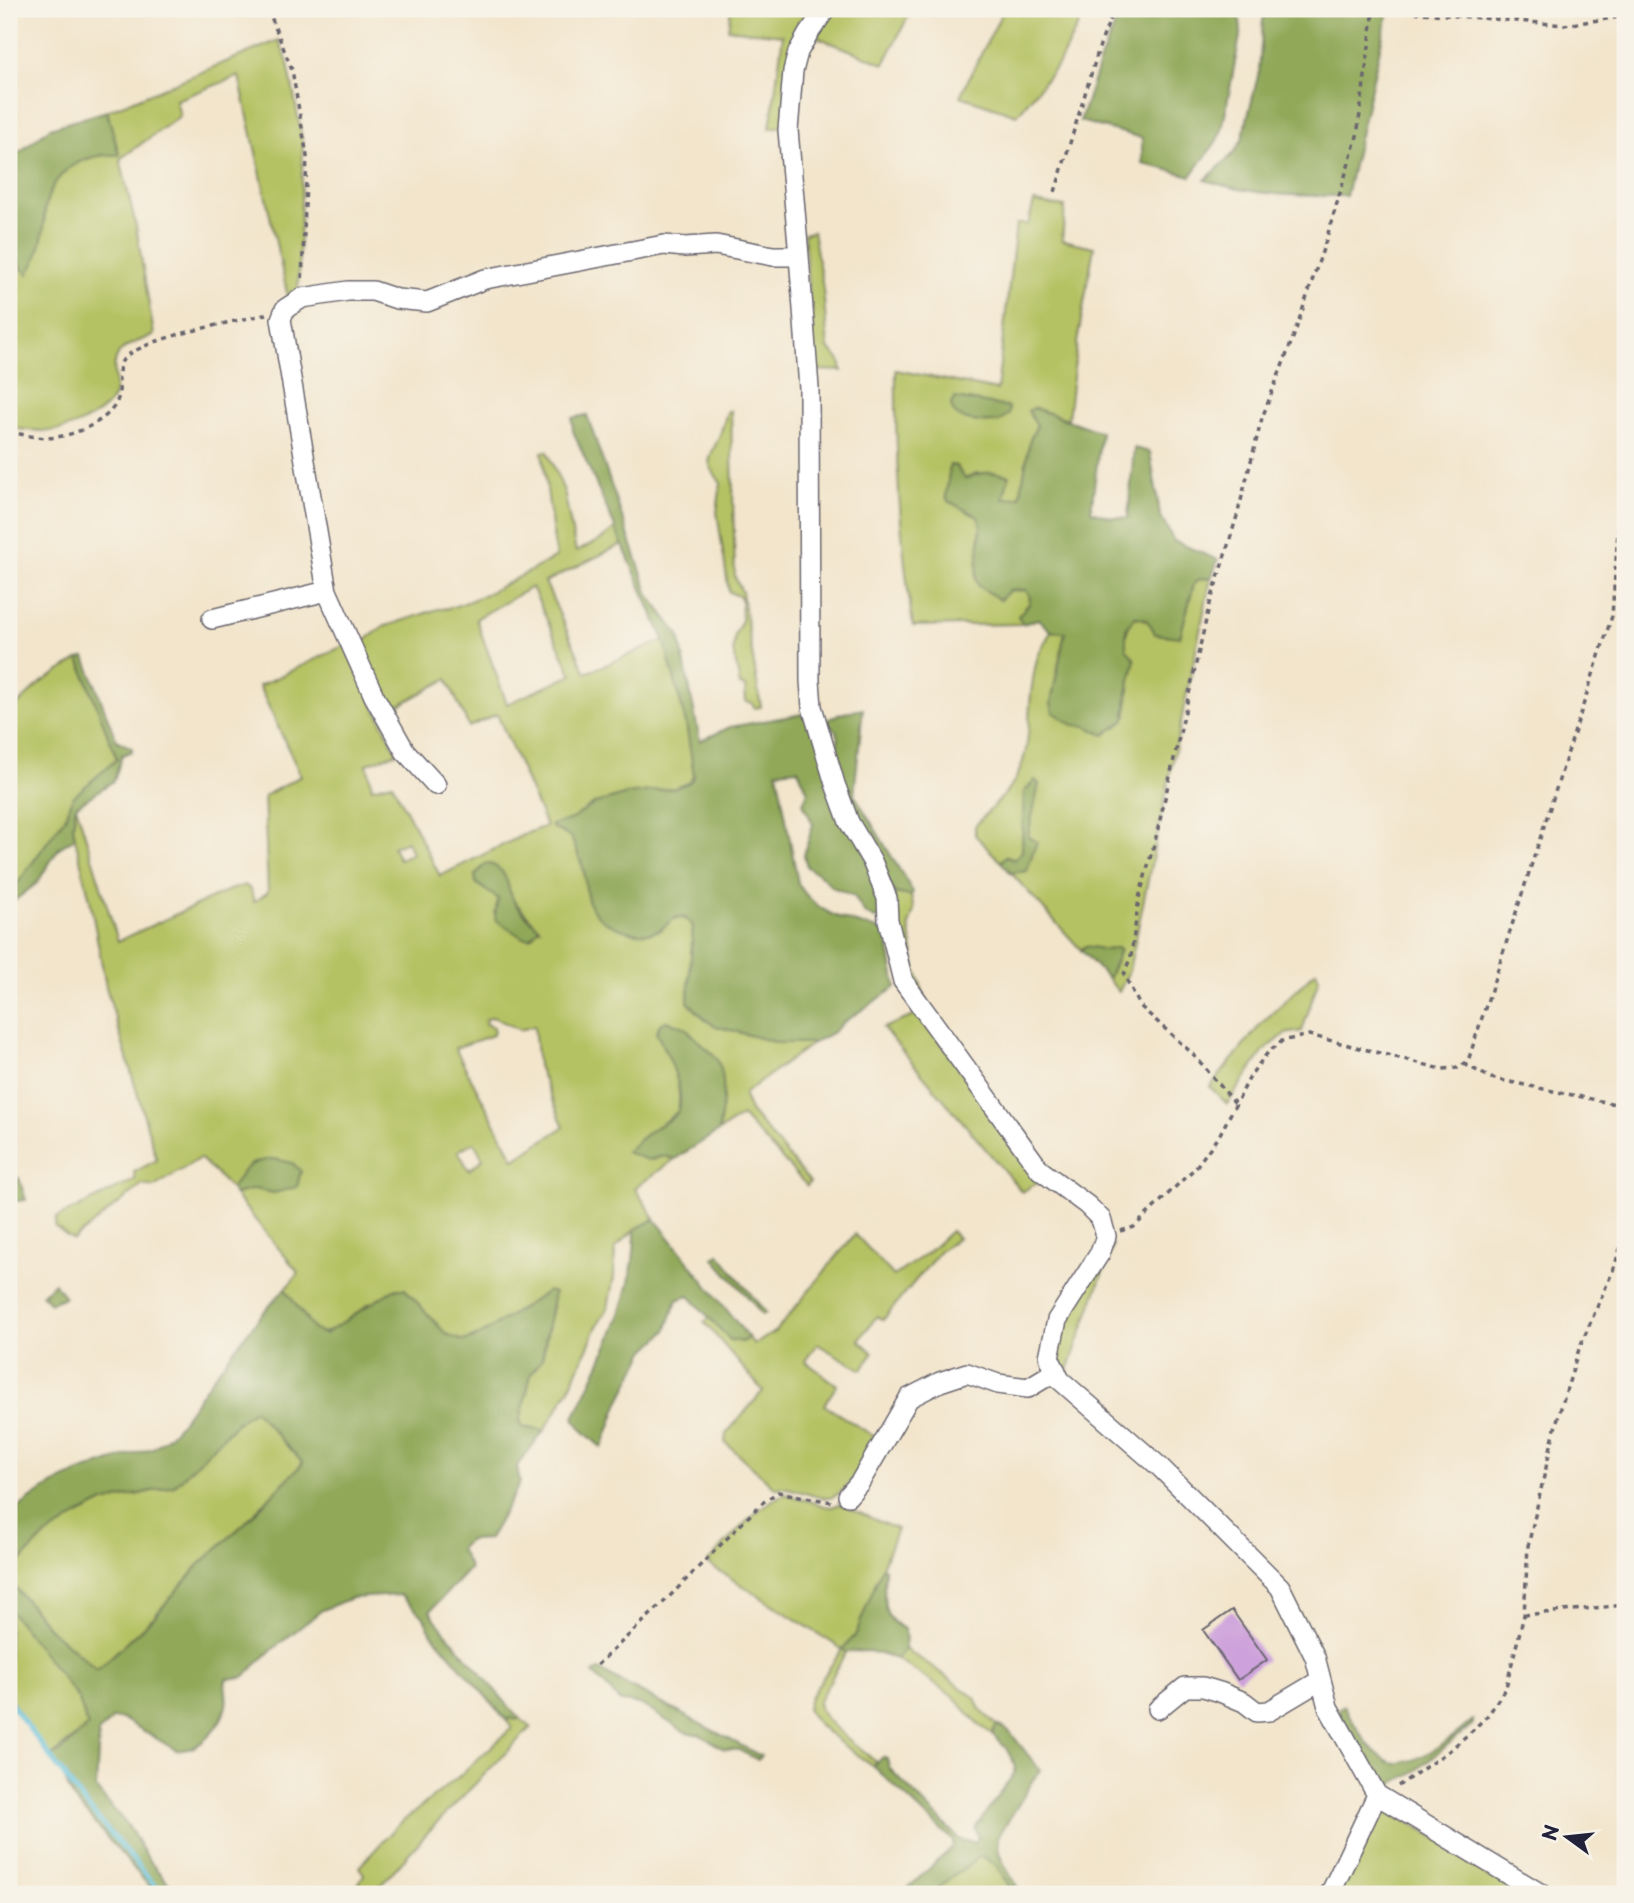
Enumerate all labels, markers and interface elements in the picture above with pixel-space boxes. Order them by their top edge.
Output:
north arrow [1532,1801,1602,1871]
text: N [1534,1821,1565,1843]

